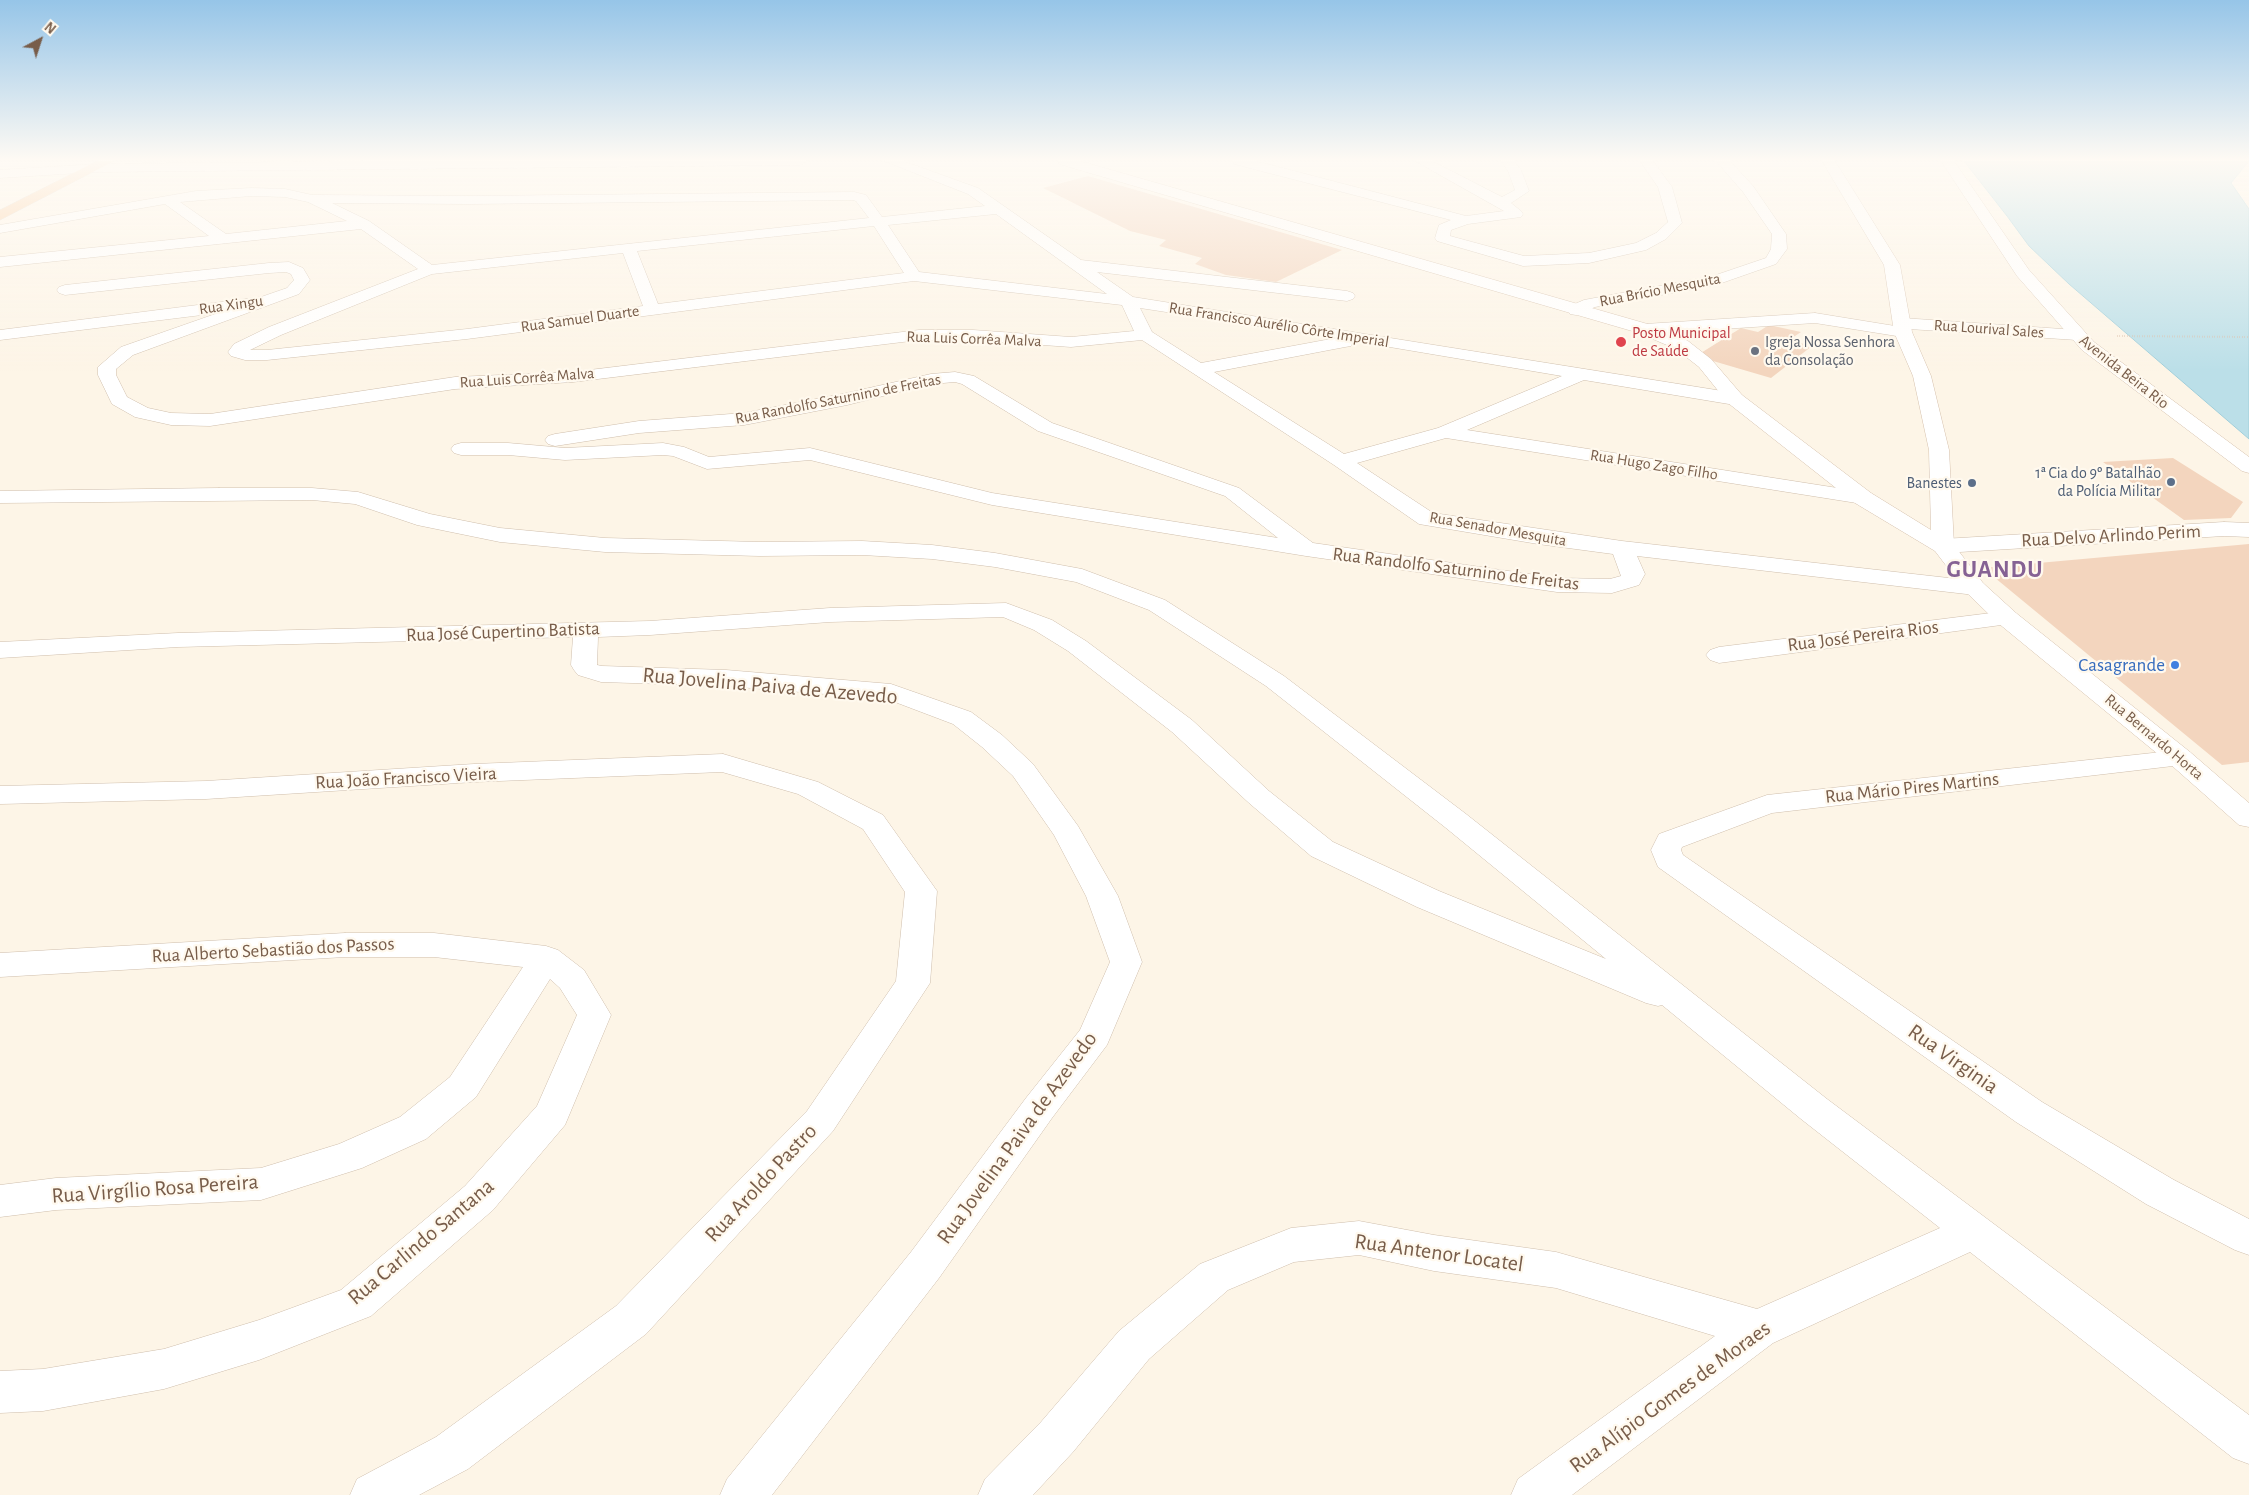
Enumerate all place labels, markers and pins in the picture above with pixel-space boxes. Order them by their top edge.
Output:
place label: Posto Municipal de Saúde [1632,323,1731,361]
place label: Igreja Nossa Senhora da Consolação [1765,332,1895,370]
marker: Posto Municipal de Saúde [1614,335,1628,349]
marker: Igreja Nossa Senhora da Consolação [1749,345,1761,357]
place label: 1ª Cia do 9º Batalhão da Polícia Militar [2035,463,2161,501]
place label: Banestes [1906,473,1962,493]
marker: 1ª Cia do 9º Batalhão da Polícia Militar [2165,476,2177,488]
marker: Banestes [1966,477,1978,489]
place label: Casagrande [2078,654,2165,676]
marker: Casagrande [2169,659,2181,671]

